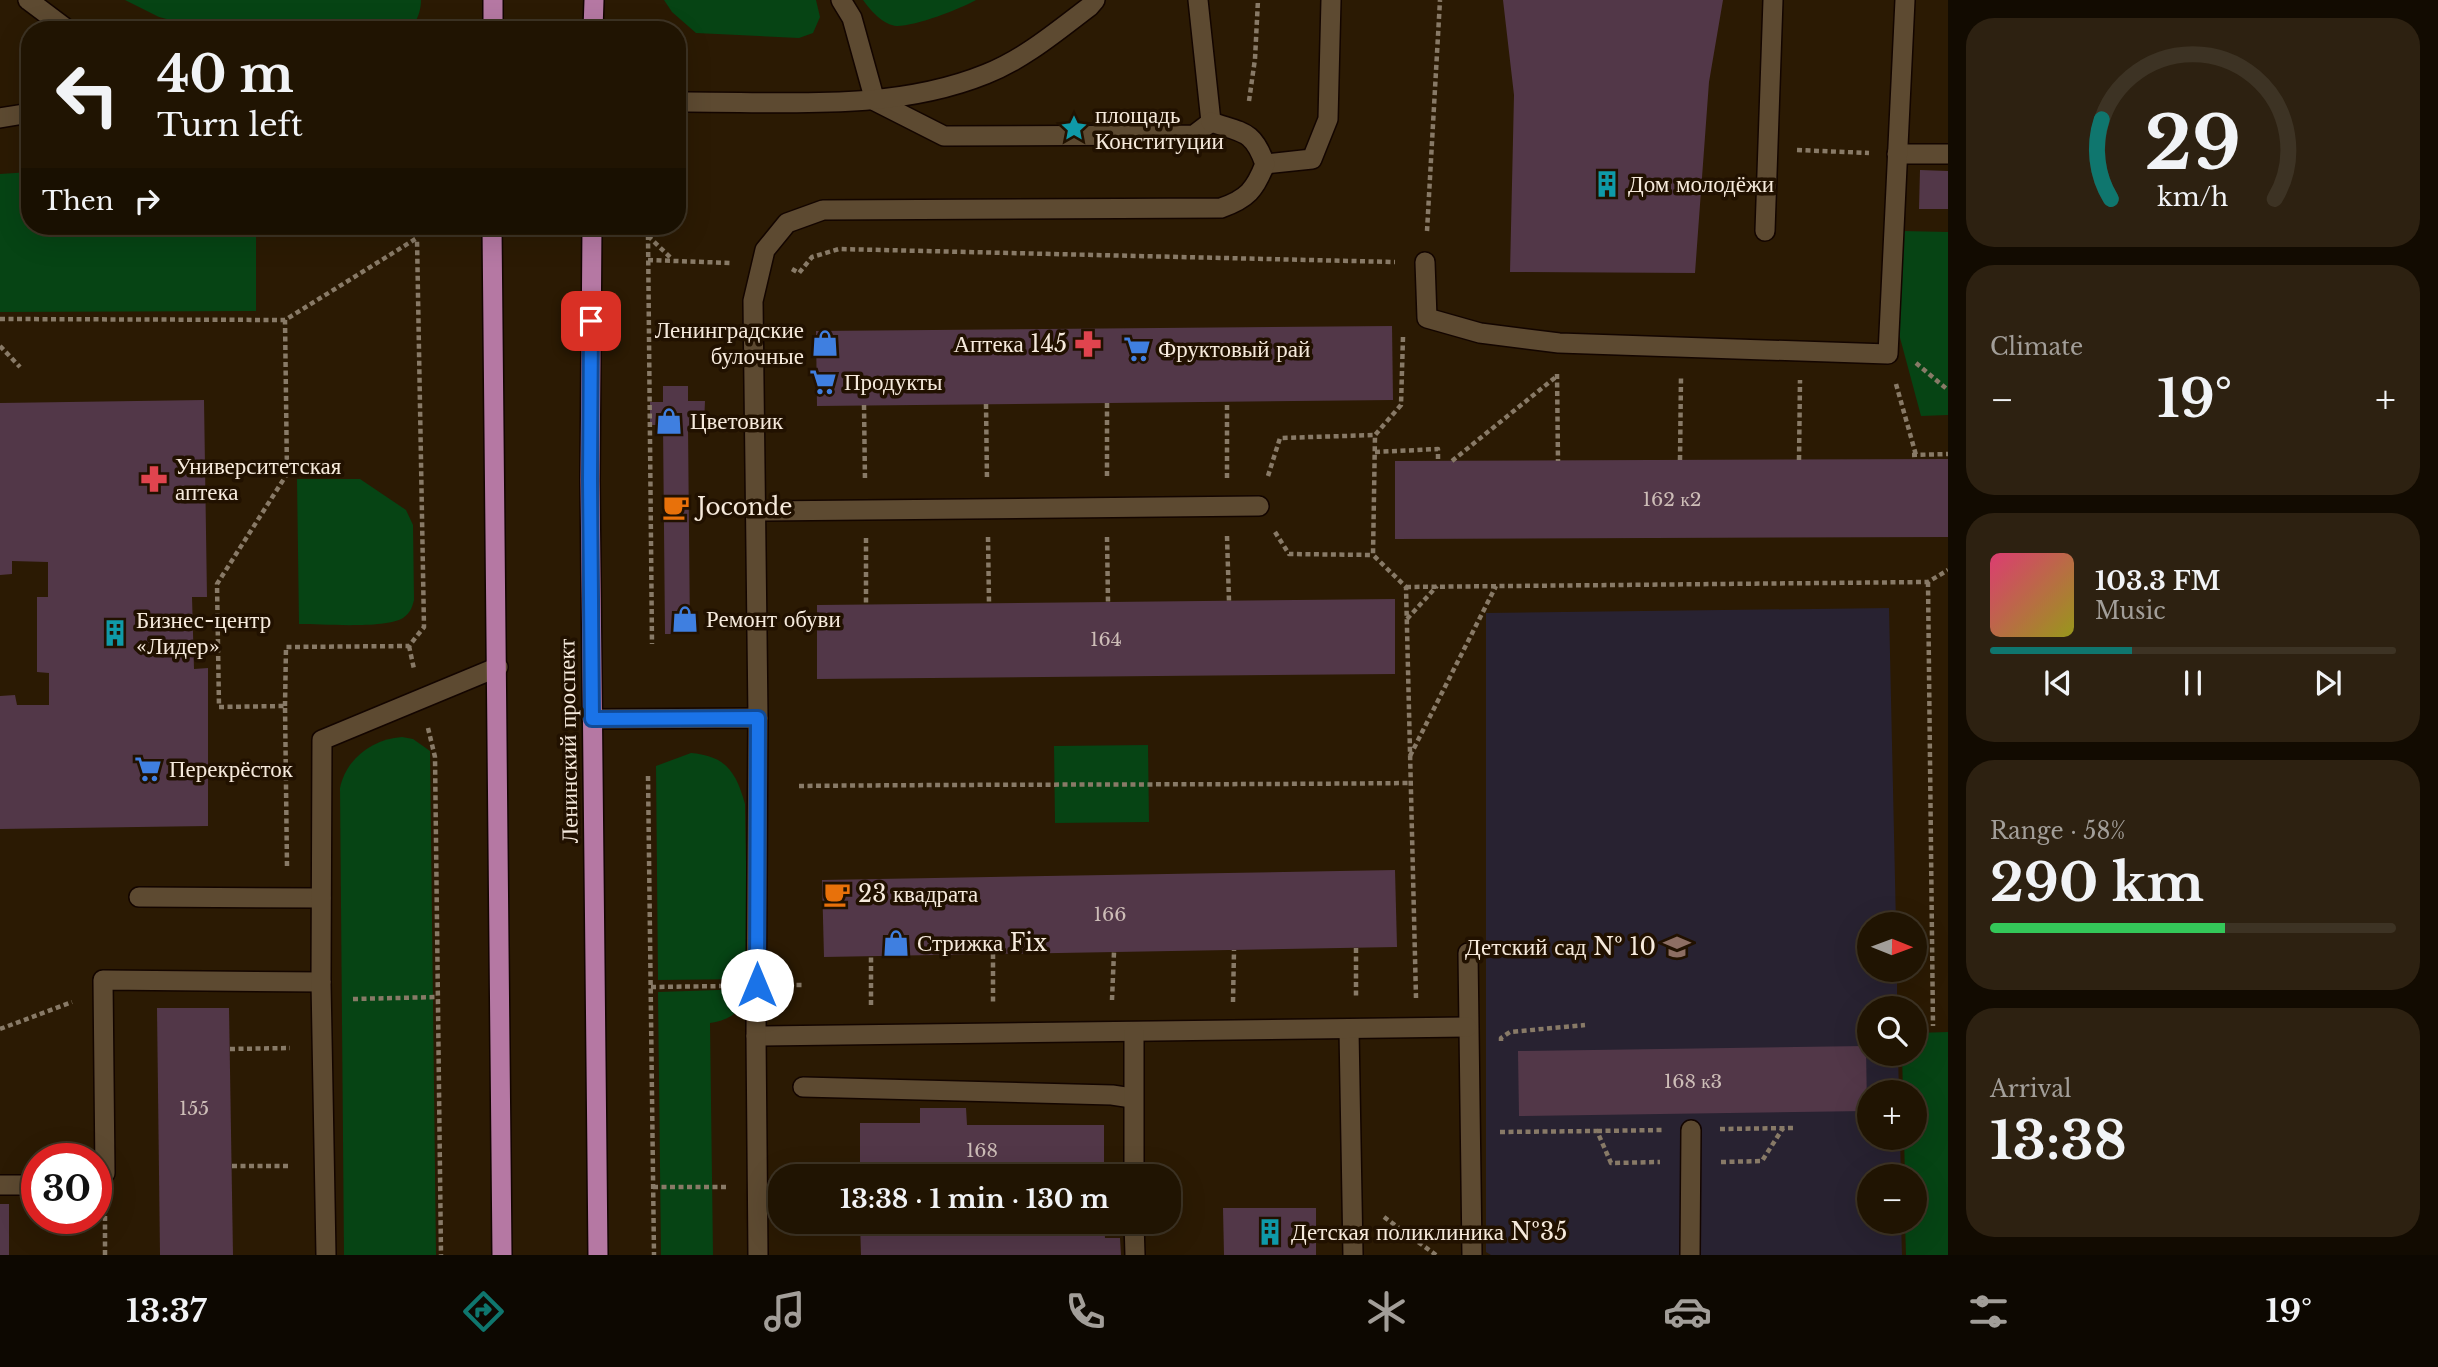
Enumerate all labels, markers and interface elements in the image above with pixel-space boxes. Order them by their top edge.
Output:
text: 40 m [157,44,294,105]
icon: left [42,49,133,140]
text: 29 [2145,98,2241,189]
place label: площадь Конституции [1095,101,1224,155]
text: Turn left [157,105,303,145]
place icon: площадь Конституции [1059,113,1089,143]
building icon: Дом молодёжи [1592,169,1622,199]
place label: Дом молодёжи [1628,170,1774,198]
icon: right [128,182,166,220]
text: km/h [2158,182,2228,213]
text: Then [42,185,114,217]
pin [561,291,621,351]
icon: arrive [572,302,610,340]
place label: Ленинградские булочные [655,316,804,370]
shop icon: Ленинградские булочные [810,328,840,358]
pharmacy icon: Аптека 145 [1073,329,1103,359]
place label: Аптека 145 [953,330,1067,358]
text: Climate [1990,333,2083,361]
supermarket icon: Фруктовый рай [1122,334,1152,364]
place label: Фруктовый рай [1158,335,1310,363]
supermarket icon: Продукты [808,367,838,397]
text: 19° [2157,367,2232,431]
place label: Продукты [844,368,943,396]
text: − [1990,376,2014,423]
text: + [2375,376,2396,423]
shop icon: Цветовик [654,406,684,436]
place label: Цветовик [690,407,784,435]
place label: Университетская аптека [175,452,342,506]
pharmacy icon: Университетская аптека [139,464,169,494]
house number: 162 к2 [1643,488,1701,511]
cafe icon: Joconde [661,492,691,522]
place label: Joconde [694,493,792,521]
text: 103.3 FM [2095,565,2220,597]
text: Music [2095,597,2166,625]
shop icon: Ремонт обуви [670,604,700,634]
place label: Ремонт обуви [706,605,841,633]
place label: Бизнес-центр «Лидер» [136,606,271,660]
building icon: Бизнес-центр «Лидер» [100,618,130,648]
house number: 164 [1090,628,1122,651]
street label: Ленинский проспект [552,638,584,844]
icon: previous [2039,664,2077,702]
icon: pause [2174,664,2212,702]
icon: next [2309,664,2347,702]
supermarket icon: Перекрёсток [133,754,163,784]
place label: Перекрёсток [169,755,294,783]
text: Range · 58% [1990,817,2126,845]
text: 290 km [1990,851,2204,915]
cafe icon: 23 квадрата [822,879,852,909]
place label: 23 квадрата [858,880,978,908]
house number: 166 [1094,903,1126,926]
north arrow [1857,912,1927,982]
map controls [1857,912,1927,1234]
shop icon: Стрижка Fix [881,928,911,958]
place label: Стрижка Fix [917,929,1047,957]
school or university icon: Детский сад № 10 [1662,932,1692,962]
place label: Детский сад № 10 [1465,933,1656,961]
position arrow [720,948,794,1022]
button: search [1857,996,1927,1066]
house number: 168 к3 [1664,1070,1722,1093]
text: Arrival [1990,1075,2071,1103]
button: + [1857,1080,1927,1150]
house number: 155 [179,1097,209,1120]
text: 13:38 [1990,1109,2127,1173]
house number: 168 [966,1139,998,1162]
speed limit sign: 30 [21,1143,112,1234]
button: − [1857,1164,1927,1234]
text: 13:38 · 1 min · 130 m [840,1183,1109,1215]
building icon: Детская поликлиника №35 [1255,1217,1285,1247]
place label: Детская поликлиника №35 [1291,1218,1567,1246]
icon: directions [459,1287,508,1336]
icon: music [760,1287,809,1336]
icon: phone [1061,1287,1110,1336]
icon: climate [1362,1287,1411,1336]
icon: car [1663,1287,1712,1336]
icon: filters [1964,1287,2013,1336]
text: 13:37 [126,1291,206,1331]
text: 19° [2266,1291,2312,1331]

